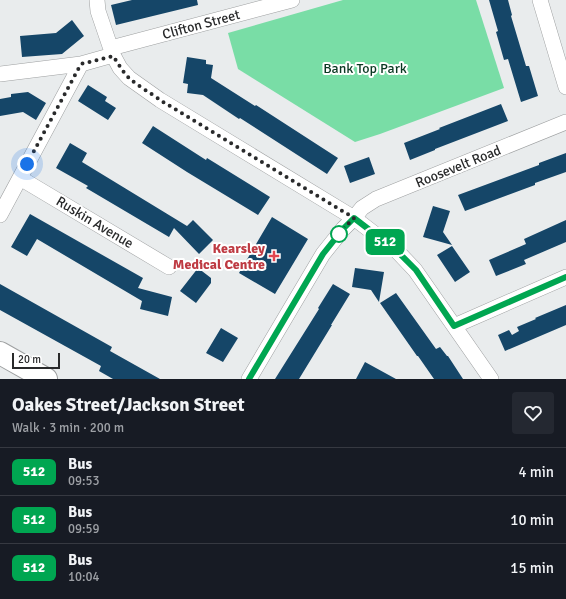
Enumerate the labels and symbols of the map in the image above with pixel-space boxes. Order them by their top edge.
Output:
street label: Clifton Street [160,6,242,43]
park label: Bank Top Park [323,60,407,77]
street label: Roosevelt Road [413,142,503,191]
your location [17,154,37,174]
street label: Ruskin Avenue [53,193,136,252]
unlabelled marker [330,225,348,243]
line badge: 512 [362,229,408,255]
place label: Kearsley Medical Centre [173,240,265,273]
marker: Kearsley Medical Centre [268,250,280,262]
scale bar [12,351,60,370]

